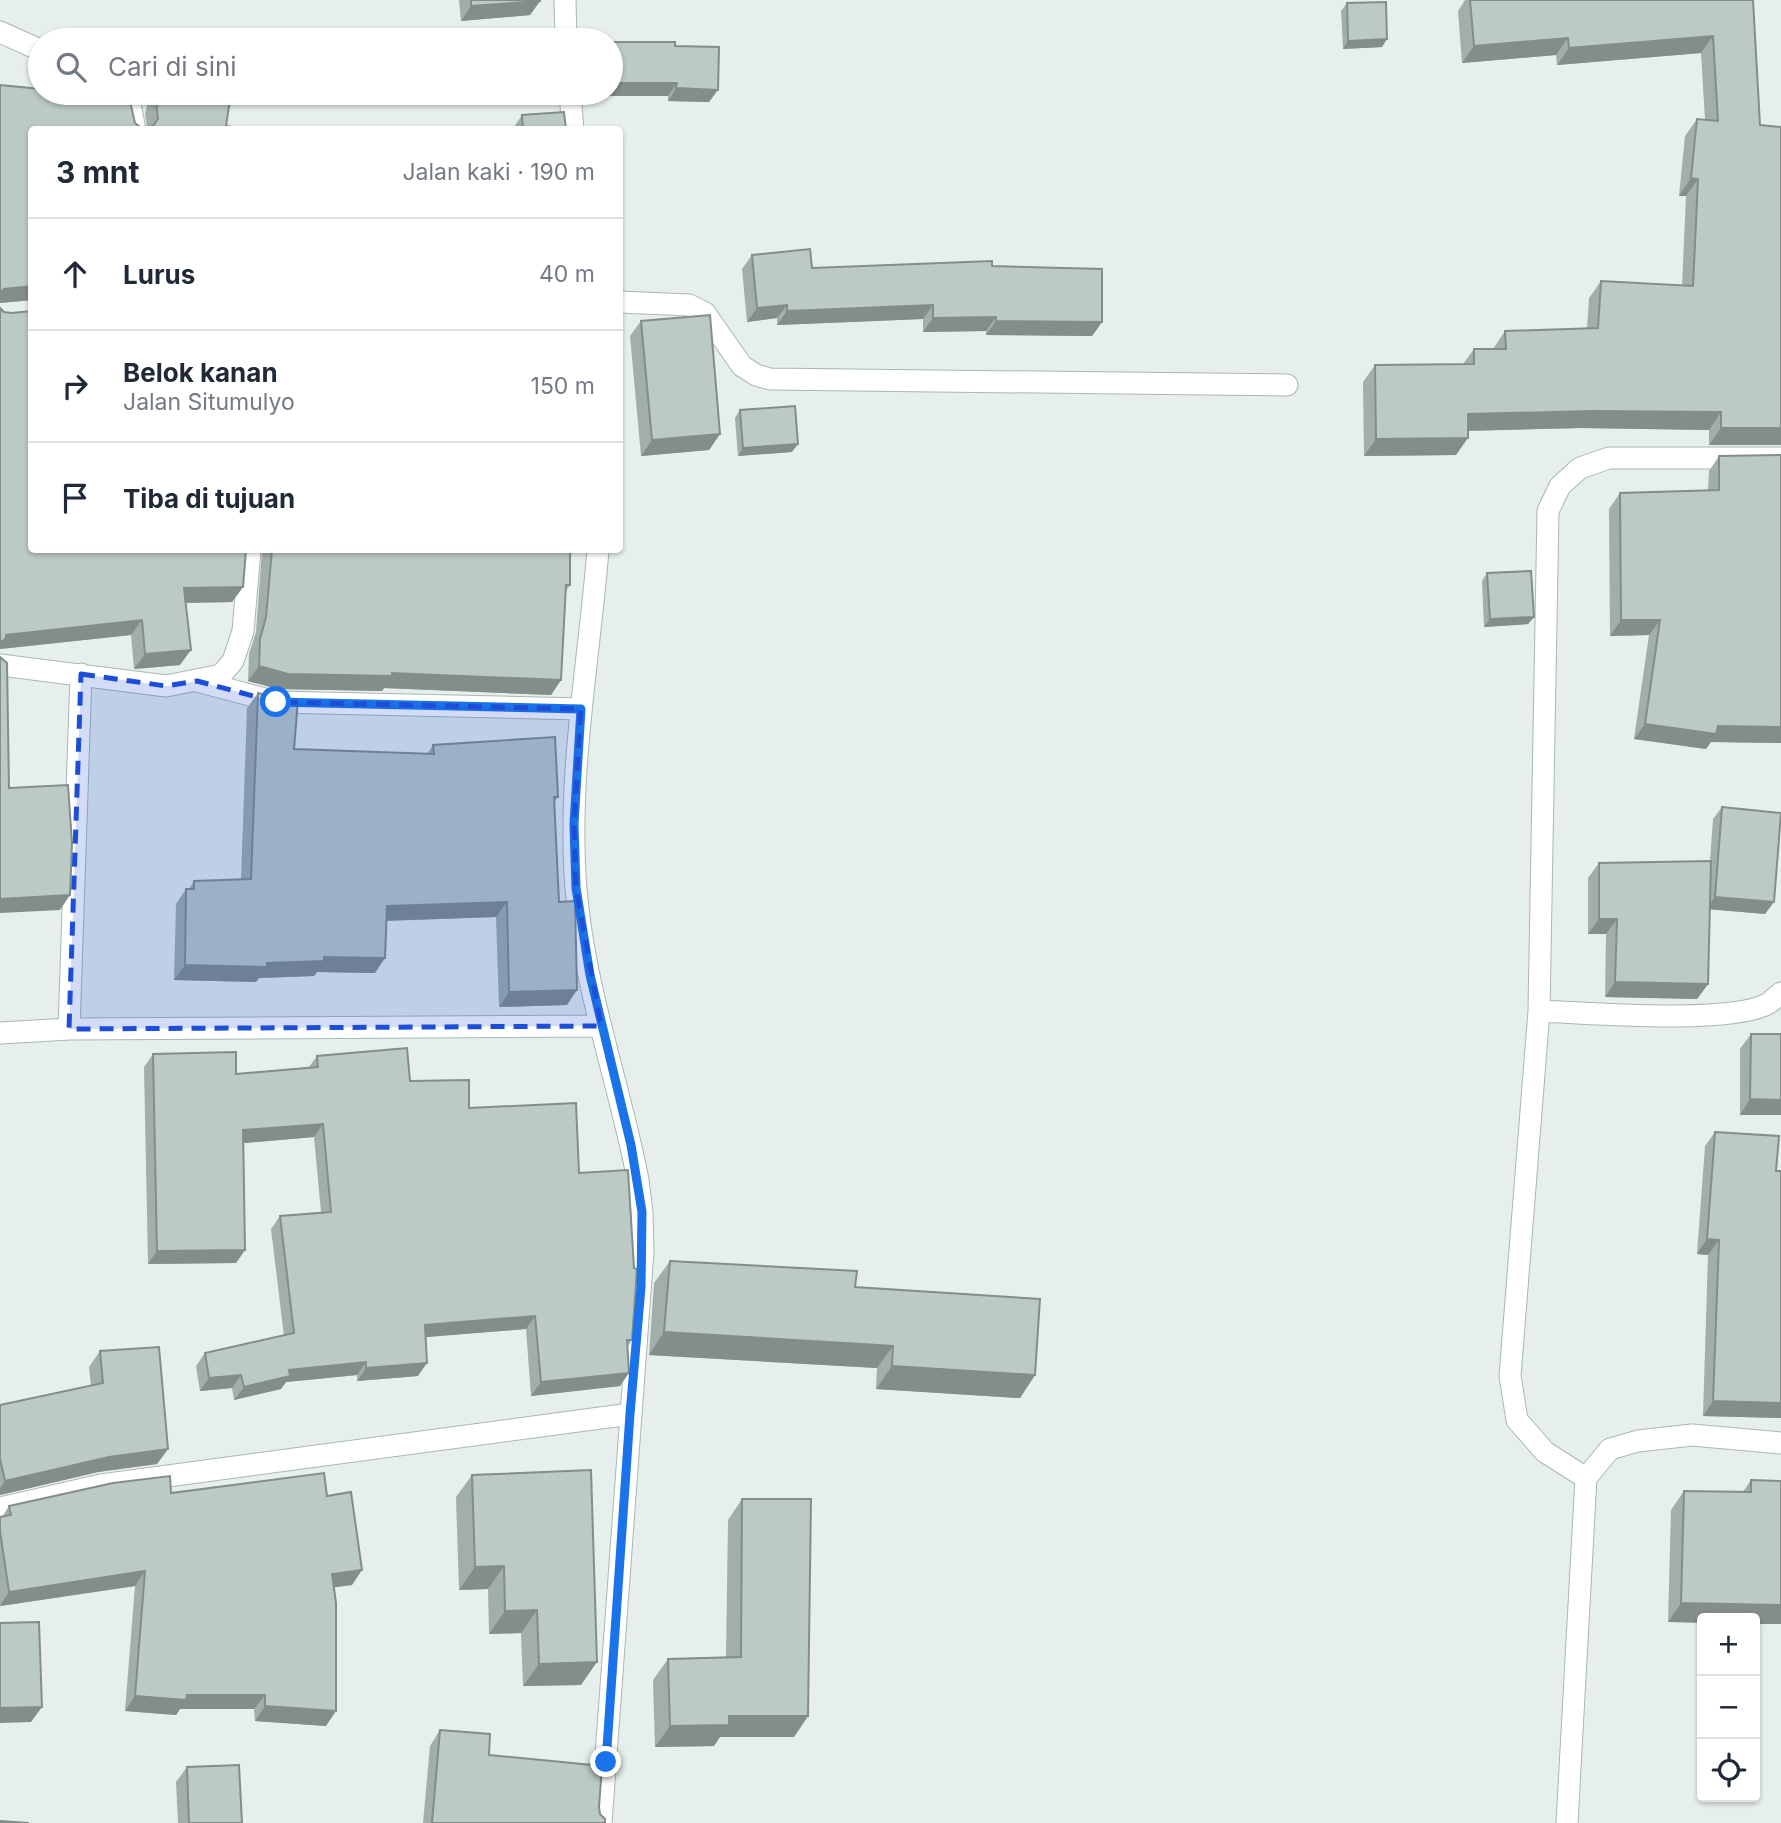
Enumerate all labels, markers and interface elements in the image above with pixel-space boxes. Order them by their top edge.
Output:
search box [28,28,623,105]
icon: search [52,48,90,86]
text: Cari di sini [108,51,237,82]
text: 3 mnt [56,154,140,190]
text: Jalan kaki · 190 m [402,158,595,186]
icon: ahead [56,255,94,293]
text: Lurus [123,259,195,290]
text: 40 m [539,260,595,288]
text: Belok kanan [123,357,278,388]
icon: right [56,367,94,405]
text: 150 m [531,372,595,400]
text: Jalan Situmulyo [123,388,295,416]
icon: arrive [56,479,94,517]
text: Tiba di tujuan [123,483,295,514]
route start [260,686,291,717]
map controls [1697,1613,1760,1802]
button: + [1697,1613,1760,1676]
button: − [1697,1676,1760,1739]
button: locate [1697,1739,1760,1802]
route end [590,1746,621,1777]

